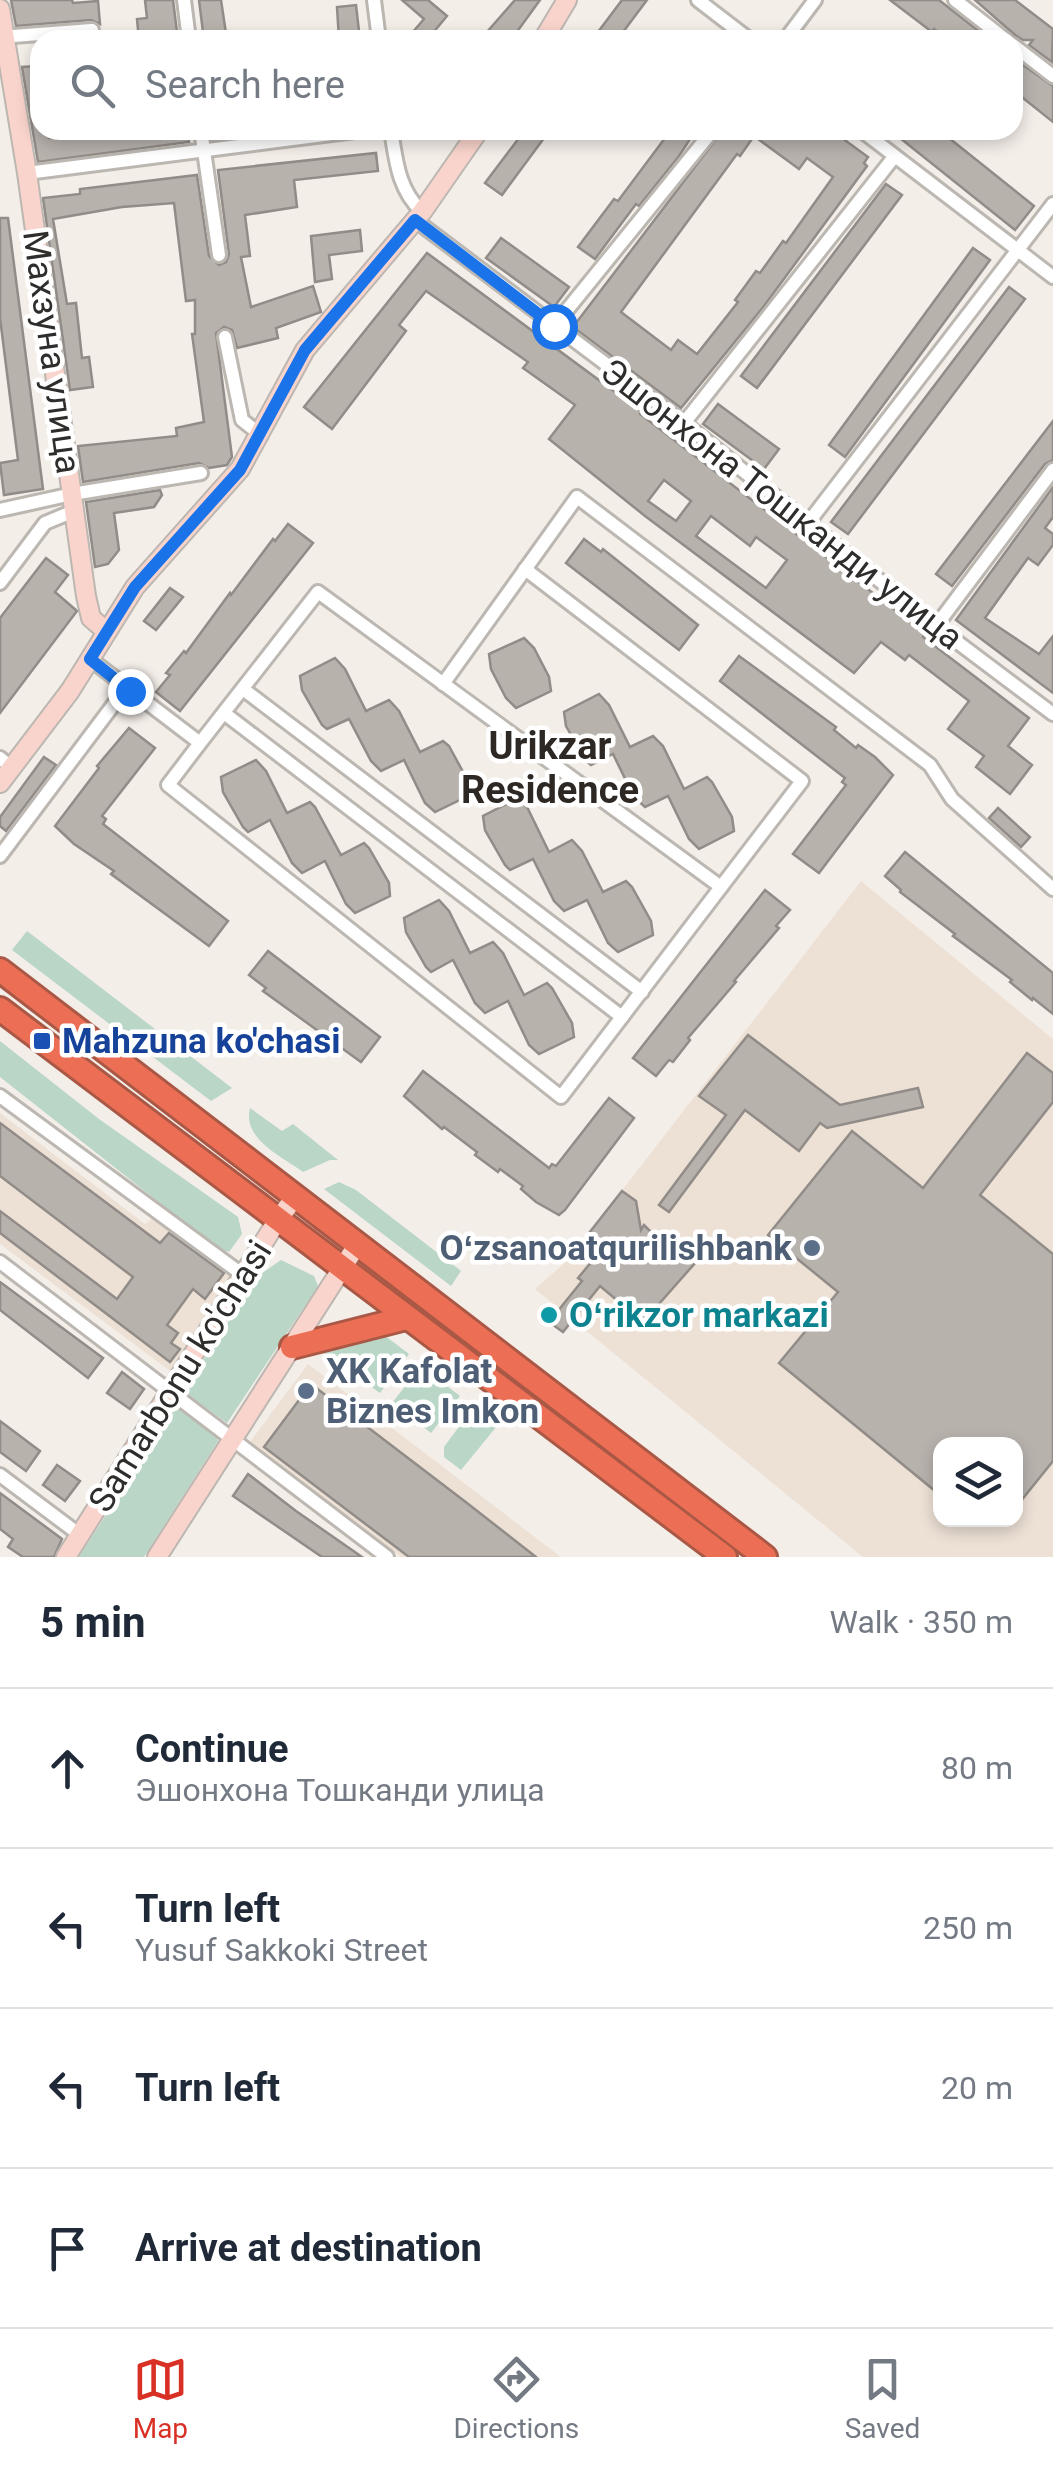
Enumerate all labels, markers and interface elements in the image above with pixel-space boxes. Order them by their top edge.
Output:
search box [30,30,1023,140]
icon: search [65,58,120,113]
text: Search here [145,63,345,107]
street label: Махзуна улица [14,228,89,476]
route start [532,304,578,350]
street label: Эшонхона Тошканди улица [593,350,971,658]
route end [108,669,154,715]
district label: Urikzar Residence [461,724,639,812]
place label: Mahzuna ko'chasi [62,1021,341,1062]
marker: Mahzuna ko'chasi [31,1030,53,1052]
place label: Oʻzsanoatqurilishbank [439,1228,793,1269]
street label: Samarbonu ko'chasi [80,1233,280,1519]
marker: Oʻzsanoatqurilishbank [801,1237,823,1259]
place label: Oʻrikzor markazi [569,1295,829,1336]
marker: Oʻrikzor markazi [538,1304,560,1326]
place label: XK Kafolat Biznes Imkon [326,1351,539,1432]
marker: XK Kafolat Biznes Imkon [295,1380,317,1402]
map controls [933,1437,1023,1527]
button: layers [933,1437,1023,1527]
text: 5 min [40,1598,146,1647]
text: Walk · 350 m [830,1603,1013,1641]
text: Continue [135,1727,289,1771]
icon: ahead [40,1741,95,1796]
text: 80 m [941,1749,1013,1787]
text: Эшонхона Тошканди улица [135,1771,545,1809]
text: Turn left [135,1887,280,1931]
icon: left [40,1901,95,1956]
text: 250 m [923,1909,1013,1947]
text: Yusuf Sakkoki Street [135,1931,428,1969]
icon: left [40,2061,95,2116]
text: Turn left [135,2066,280,2110]
text: 20 m [941,2069,1013,2107]
icon: arrive [40,2221,95,2276]
text: Arrive at destination [135,2226,482,2270]
tab: Map [133,2352,188,2445]
tab: Directions [453,2352,579,2445]
tab: Saved [845,2352,920,2445]

